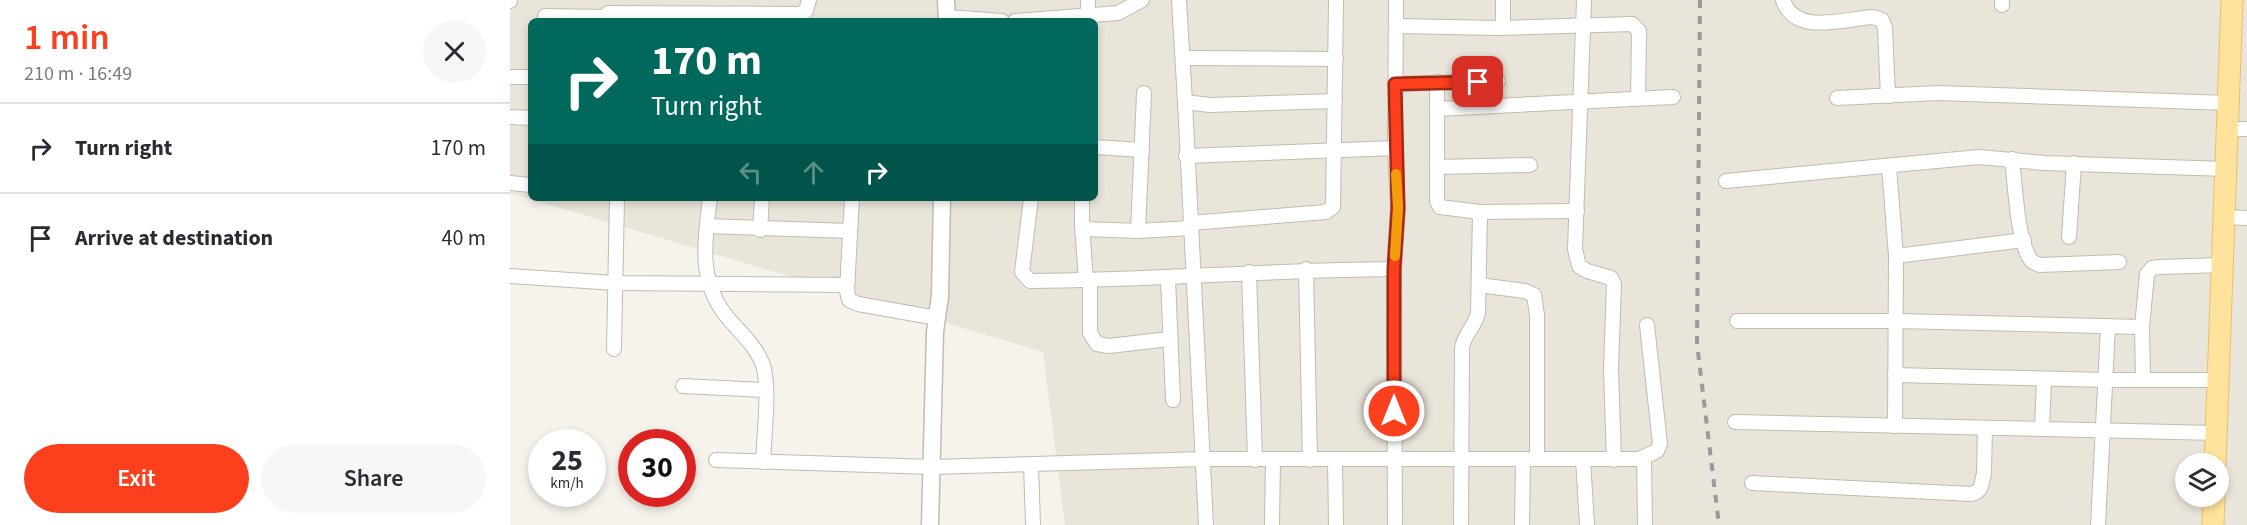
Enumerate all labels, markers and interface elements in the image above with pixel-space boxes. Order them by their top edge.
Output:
text: 1 min [24,12,110,63]
button: close [423,20,486,83]
text: 170 m [651,31,762,91]
icon: right [552,42,630,120]
pin [1452,56,1503,107]
text: 210 m · 16:49 [24,60,132,88]
icon: arrive [1461,65,1494,98]
text: Turn right [651,87,762,126]
icon: right [24,132,57,165]
text: Turn right [75,132,172,164]
text: 170 m [431,132,486,164]
icon: left [734,156,767,189]
icon: ahead [797,156,830,189]
icon: right [860,156,893,189]
icon: arrive [24,222,57,255]
text: Arrive at destination [75,222,273,254]
text: 40 m [441,222,486,254]
position arrow [1362,379,1426,443]
speed limit sign: 30 [618,429,696,507]
text: 25 [551,439,583,482]
button: Exit [24,444,249,513]
button: Share [261,444,486,513]
map controls [2175,453,2229,507]
button: layers [2175,453,2229,507]
text: km/h [550,473,584,494]

